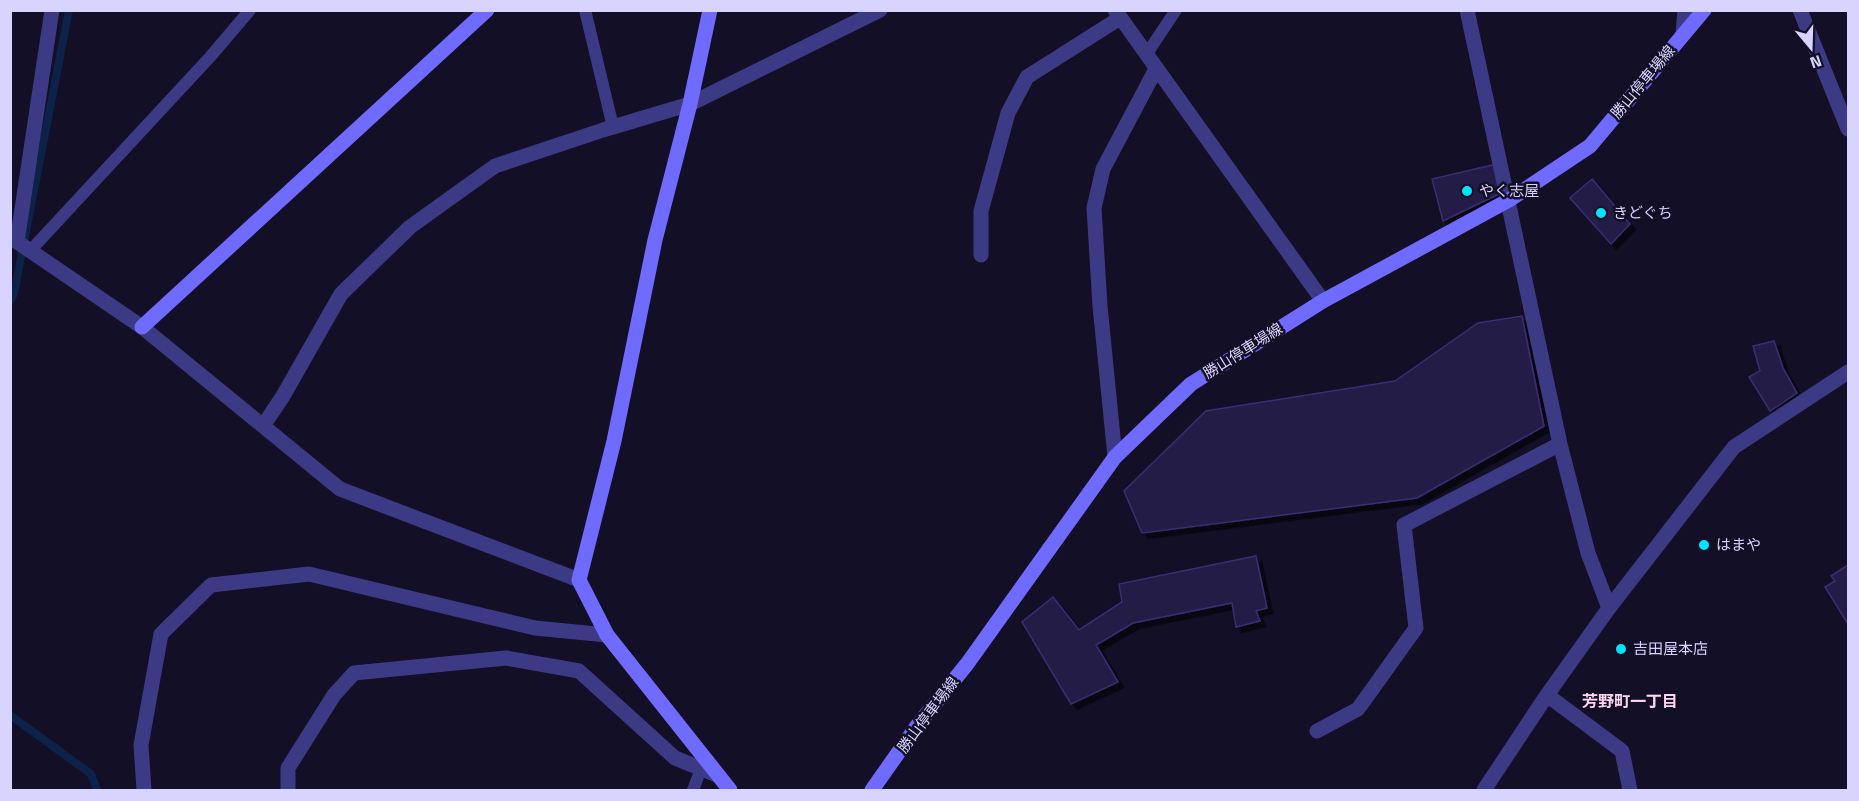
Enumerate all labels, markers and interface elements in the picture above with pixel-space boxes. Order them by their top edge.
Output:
north arrow [1781,18,1841,78]
street label: 勝山停車場線 [1605,40,1680,124]
text: N [1807,49,1825,75]
place label: やく志屋 [1479,179,1539,202]
marker: やく志屋 [1460,184,1474,198]
place label: きどぐち [1613,201,1673,224]
marker: きどぐち [1594,206,1608,220]
street label: 勝山停車場線 [1198,317,1287,384]
place label: はまや [1716,533,1761,556]
marker: はまや [1697,538,1711,552]
place label: 吉田屋本店 [1633,637,1708,660]
marker: 吉田屋本店 [1614,642,1628,656]
street label: 勝山停車場線 [891,672,964,758]
district label: 芳野町一丁目 [1582,689,1678,713]

